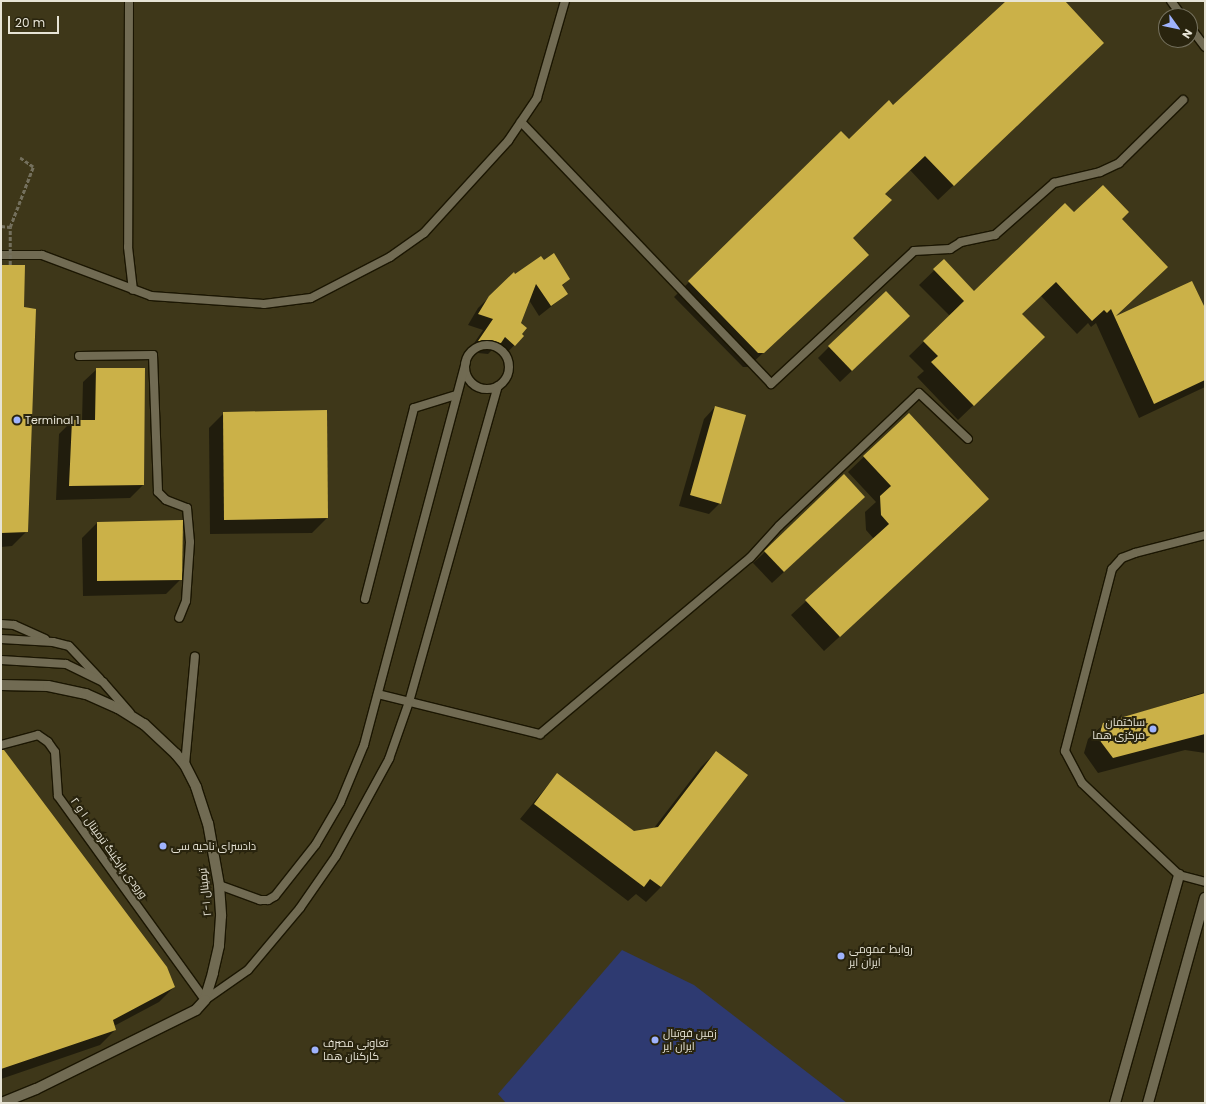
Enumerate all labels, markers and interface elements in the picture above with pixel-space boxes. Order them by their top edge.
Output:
scale bar [10,8,61,34]
north arrow [1158,8,1198,48]
text: 20 m [15,14,45,31]
text: N [1178,26,1196,42]
place label: Terminal 1 [25,413,80,427]
marker: Terminal 1 [12,415,22,425]
place label: ساختمان مرکزی هما [1092,716,1145,742]
marker: ساختمان مرکزی هما [1148,724,1158,734]
street label: ورودی پارکینگ ترمینال ۱ و ۲ [68,795,150,901]
place label: دادسرای ناحیه سی [171,839,256,853]
marker: دادسرای ناحیه سی [158,841,168,851]
street label: ترمینال ۱-۲ [196,867,214,917]
place label: روابط عمومی ایران ایر [849,943,913,969]
marker: روابط عمومی ایران ایر [836,951,846,961]
place label: زمین فوتبال ایران ایر [663,1027,717,1053]
marker: زمین فوتبال ایران ایر [650,1035,660,1045]
place label: تعاونی مصرف کارکنان هما [323,1037,389,1063]
marker: تعاونی مصرف کارکنان هما [310,1045,320,1055]

